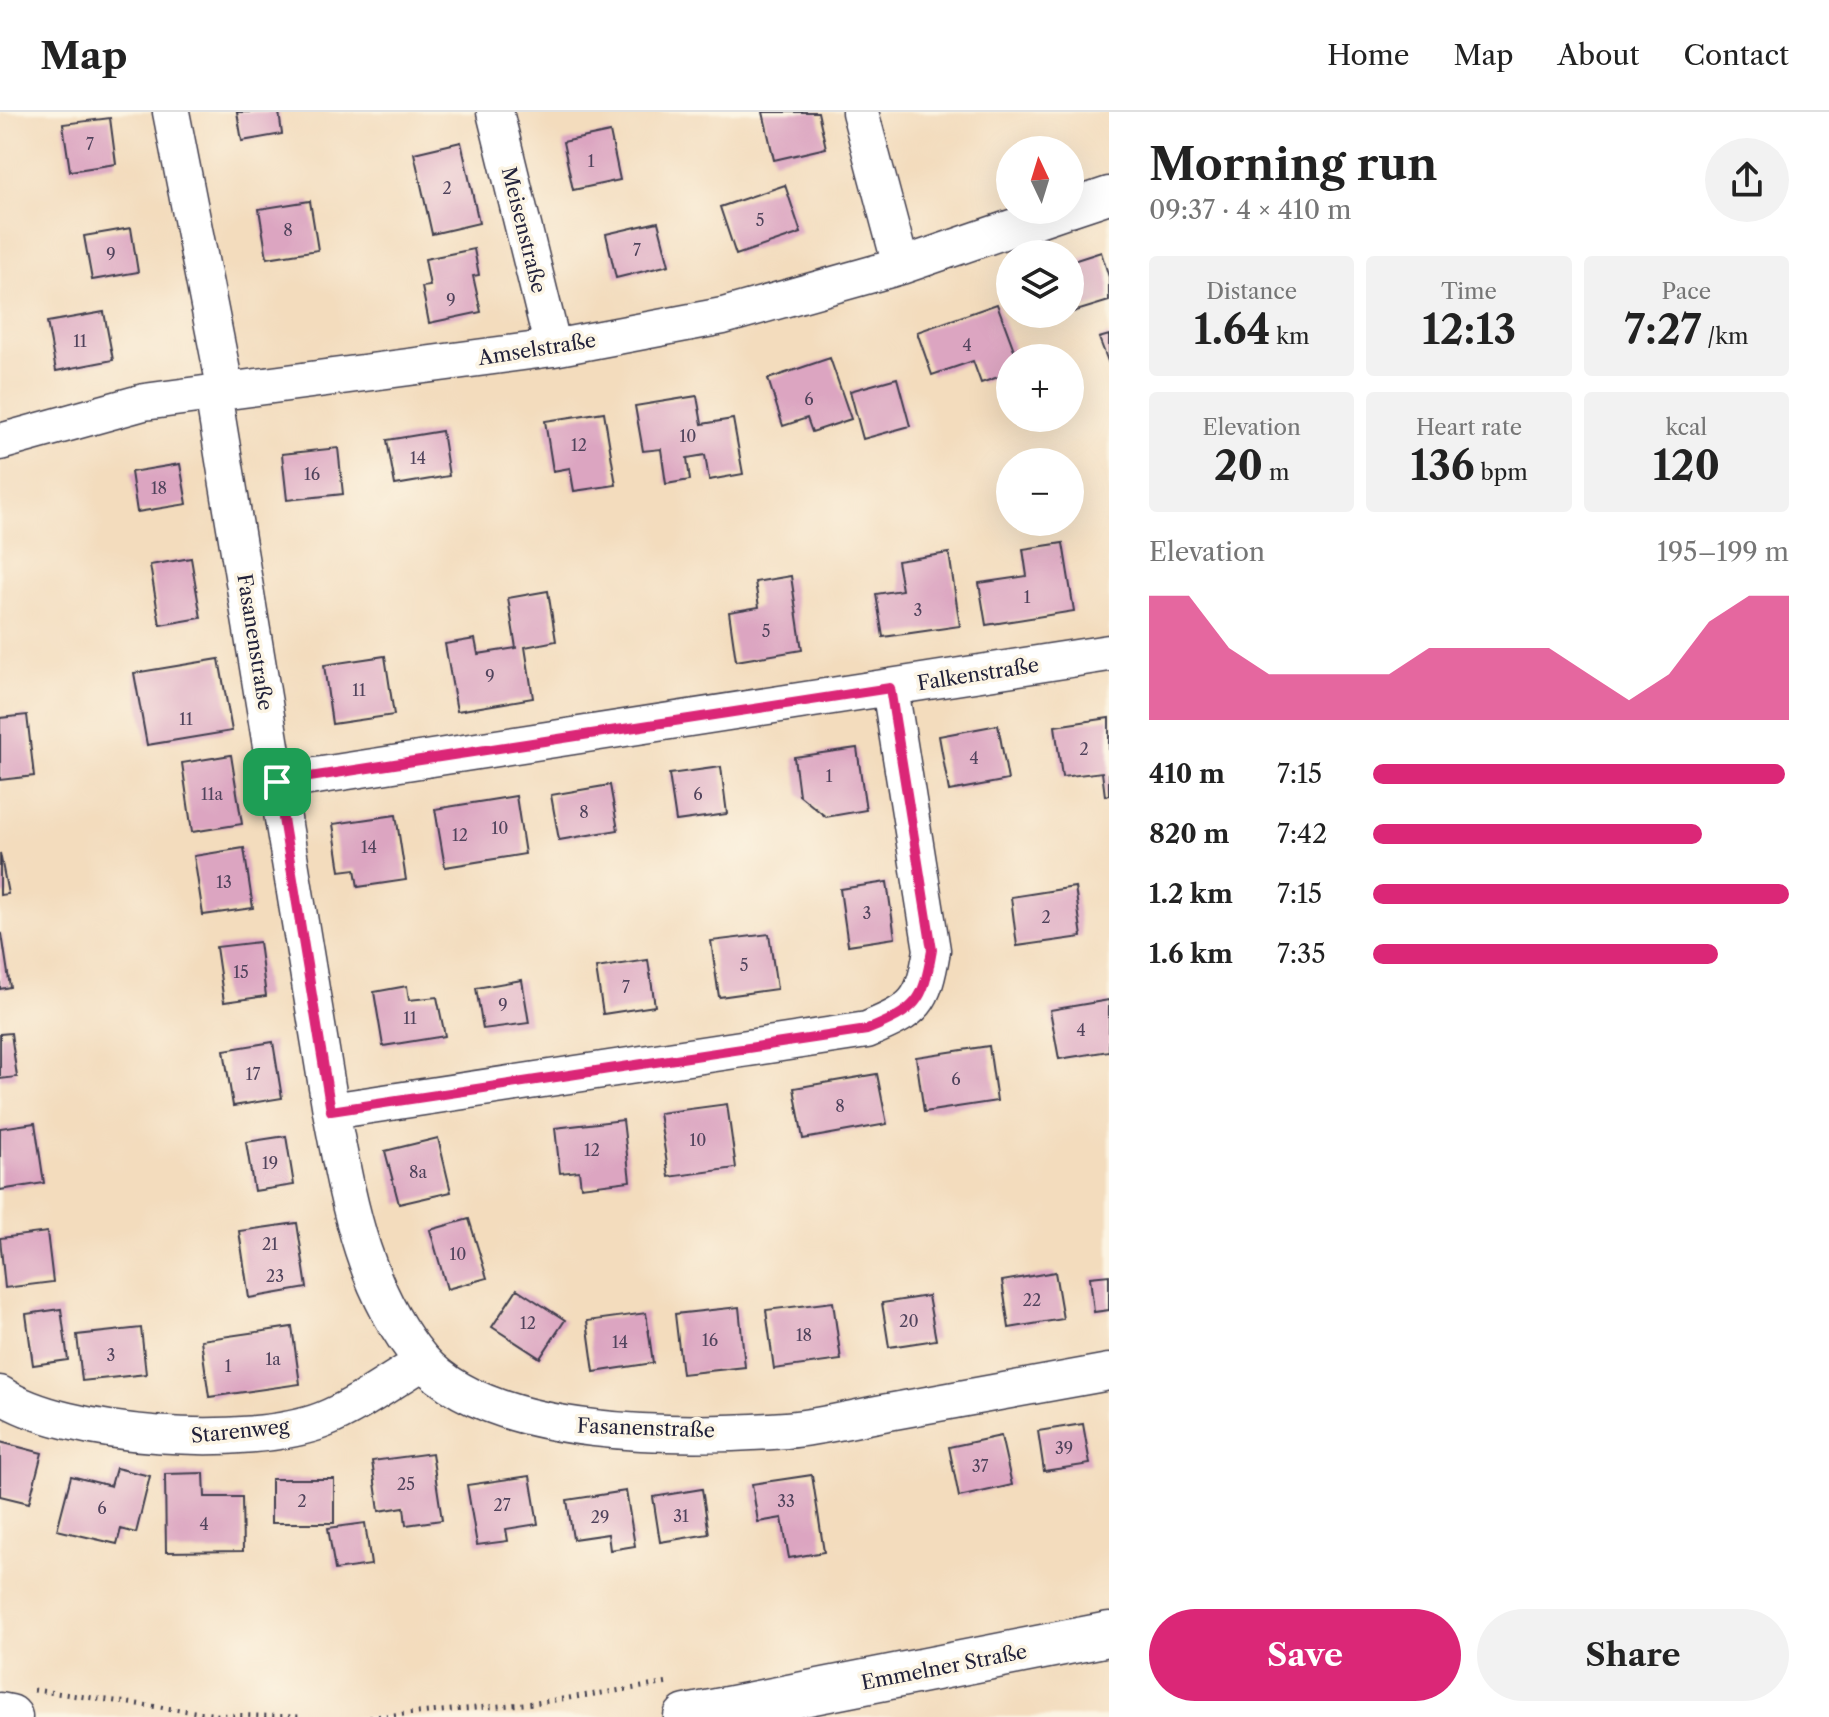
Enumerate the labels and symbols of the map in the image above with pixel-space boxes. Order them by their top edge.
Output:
house number: 7 [86,134,94,154]
north arrow [996,136,1084,224]
house number: 1 [588,151,595,171]
street label: Meisenstraße [497,164,551,296]
house number: 2 [442,178,452,198]
house number: 5 [756,210,764,230]
house number: 8 [283,220,293,240]
house number: 7 [633,240,641,260]
house number: 9 [106,244,116,264]
house number: 9 [446,290,456,310]
street label: Amselstraße [475,328,598,370]
house number: 11 [73,331,87,351]
house number: 4 [962,335,972,355]
house number: 6 [804,389,814,409]
house number: 10 [680,426,696,446]
house number: 12 [571,435,587,455]
house number: 14 [410,448,426,468]
house number: 16 [304,464,320,484]
house number: 18 [151,478,167,498]
street label: Fasanenstraße [232,572,278,712]
house number: 1 [1024,587,1031,607]
house number: 3 [914,600,922,620]
house number: 5 [762,621,770,641]
street label: Falkenstraße [915,653,1041,695]
house number: 9 [485,666,495,686]
house number: 11 [352,680,366,700]
house number: 11 [179,709,193,729]
house number: 2 [1079,739,1089,759]
pin [243,748,311,816]
house number: 4 [969,748,979,768]
house number: 1 [826,766,833,786]
house number: 11a [201,784,224,804]
house number: 6 [693,784,703,804]
house number: 8 [579,802,589,822]
house number: 10 [492,818,508,838]
house number: 12 [452,825,468,845]
house number: 14 [361,837,377,857]
house number: 13 [216,872,232,892]
house number: 3 [863,903,871,923]
house number: 2 [1041,907,1051,927]
house number: 5 [740,955,748,975]
house number: 15 [233,962,249,982]
house number: 7 [622,977,630,997]
house number: 9 [498,995,508,1015]
house number: 11 [403,1008,417,1028]
house number: 4 [1076,1020,1086,1040]
house number: 17 [246,1064,260,1084]
house number: 6 [951,1069,961,1089]
house number: 8 [835,1096,845,1116]
house number: 10 [690,1130,706,1150]
house number: 12 [584,1140,600,1160]
house number: 19 [262,1153,278,1173]
house number: 8a [409,1162,428,1182]
house number: 21 [262,1234,278,1254]
house number: 10 [450,1244,466,1264]
house number: 23 [266,1266,284,1286]
house number: 22 [1023,1290,1041,1310]
house number: 20 [899,1311,919,1331]
house number: 12 [520,1313,536,1333]
house number: 18 [796,1325,812,1345]
house number: 16 [702,1330,718,1350]
house number: 14 [612,1332,628,1352]
house number: 3 [107,1345,115,1365]
house number: 1a [265,1349,281,1369]
house number: 1 [225,1356,232,1376]
street label: Starenweg [190,1414,291,1448]
street label: Fasanenstraße [577,1414,715,1442]
house number: 39 [1055,1438,1073,1458]
house number: 37 [972,1456,988,1476]
house number: 25 [397,1474,415,1494]
house number: 2 [297,1491,307,1511]
house number: 33 [777,1491,795,1511]
house number: 27 [493,1495,511,1515]
house number: 6 [97,1498,107,1518]
house number: 31 [673,1506,689,1526]
house number: 29 [591,1507,609,1527]
house number: 4 [199,1514,209,1534]
street label: Emmelner Straße [859,1639,1029,1695]

